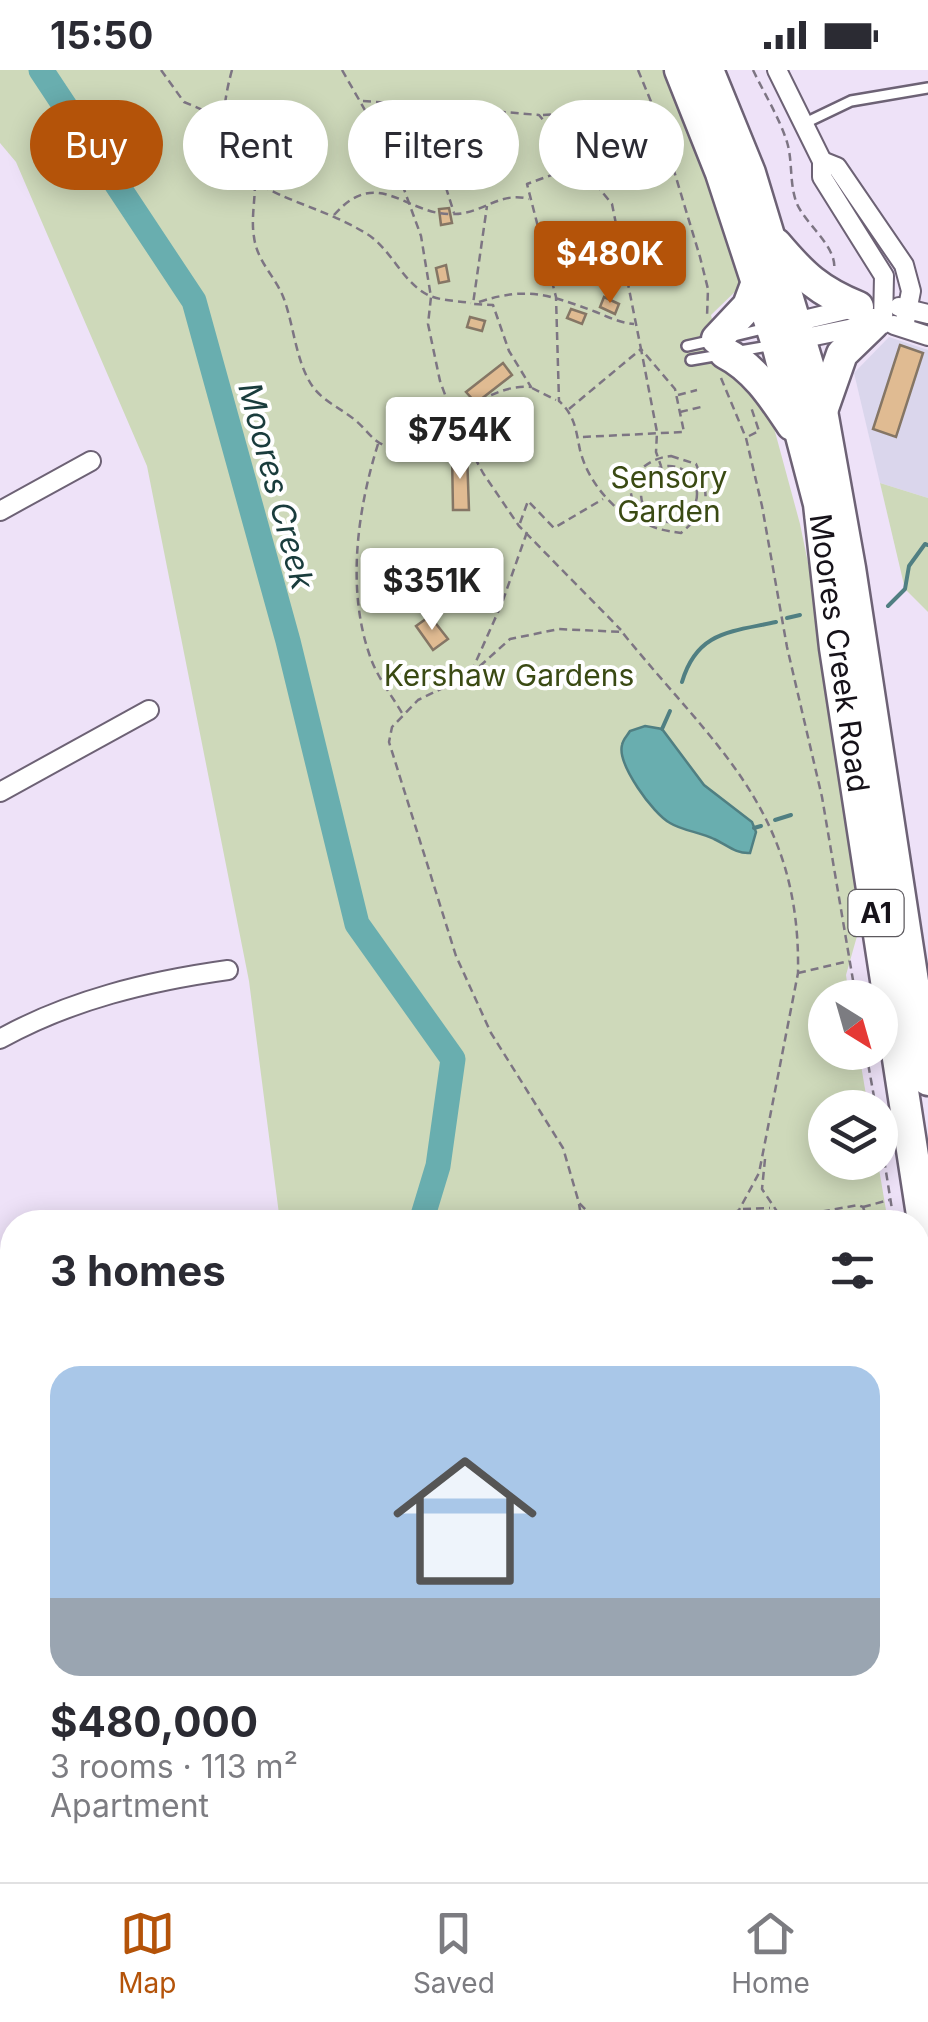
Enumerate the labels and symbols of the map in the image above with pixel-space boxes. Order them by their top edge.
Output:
pin: $480K [540,221,680,306]
water label: Moores Creek [230,378,323,595]
pin: $754K [390,397,530,482]
park label: Sensory Garden [611,459,728,529]
street label: Moores Creek Road [803,511,877,794]
pin: $351K [362,548,502,633]
park label: Kershaw Gardens [384,657,634,693]
road number: A1 [848,890,904,936]
north arrow [808,980,898,1070]

